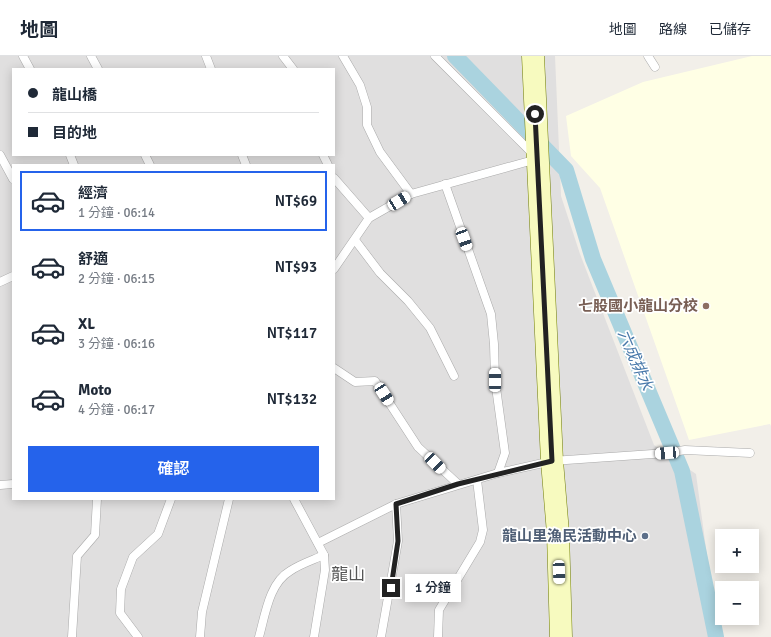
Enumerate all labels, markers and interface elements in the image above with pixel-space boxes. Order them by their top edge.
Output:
text: 地圖 [20,18,58,42]
text: 地圖 [609,21,637,38]
text: 路線 [659,21,687,38]
text: 已儲存 [709,21,751,38]
text: 龍山橋 [52,86,97,104]
route start [526,105,544,123]
text: 目的地 [52,124,97,142]
icon: car [30,183,66,219]
text: 經濟 [78,184,108,202]
car [386,190,412,212]
text: NT$69 [275,192,317,210]
text: 1 分鐘 · 06:14 [78,205,155,221]
car [454,226,474,252]
icon: car [30,249,66,285]
text: 舒適 [78,250,108,268]
text: NT$93 [275,258,317,276]
text: 2 分鐘 · 06:15 [78,271,155,287]
place label: 七股國小龍山分校 [578,297,698,315]
marker: 七股國小龍山分校 [701,301,711,311]
icon: car [30,315,66,351]
text: XL [78,315,95,333]
text: NT$117 [267,324,317,342]
water label: 六成排水 [613,327,657,394]
text: 3 分鐘 · 06:16 [78,336,155,352]
car [489,368,501,392]
icon: car [30,381,66,417]
text: Moto [78,381,112,399]
car [372,381,396,407]
text: NT$132 [267,390,317,408]
text: 4 分鐘 · 06:17 [78,402,155,418]
button: 確認 [28,446,319,492]
car [655,446,679,460]
car [422,450,448,476]
place label: 龍山里漁民活動中心 [502,527,637,545]
map controls [715,529,759,625]
button: + [715,529,759,573]
marker: 龍山里漁民活動中心 [640,531,650,541]
car [553,560,565,584]
district label: 龍山 [331,564,365,585]
callout: 1 分鐘 [405,574,461,602]
route end [382,579,400,597]
text: 1 分鐘 [415,580,451,596]
button: − [715,581,759,625]

